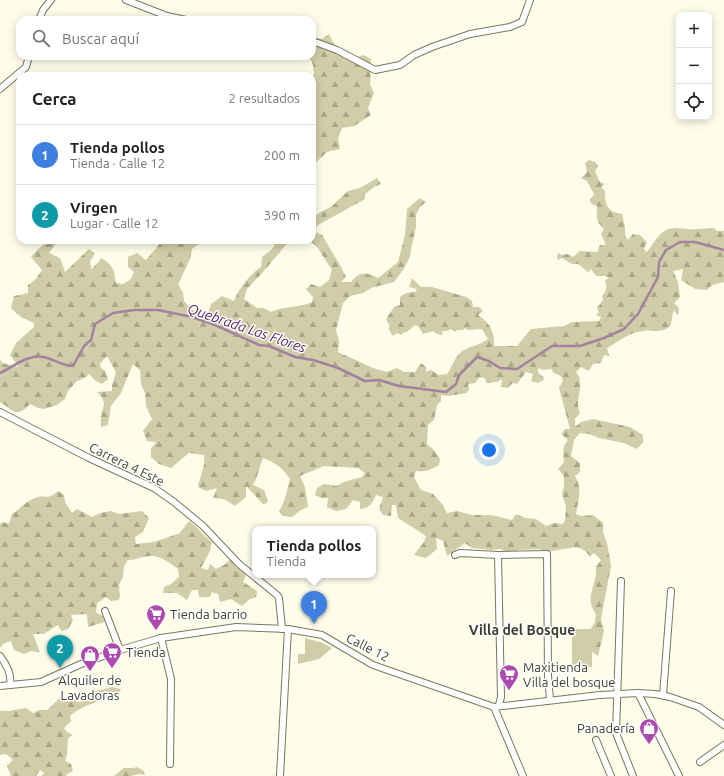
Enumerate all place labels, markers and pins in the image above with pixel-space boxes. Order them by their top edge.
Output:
pin: 1 [301,591,327,624]
supermarket icon: Tienda barrio [145,603,167,631]
place label: Tienda barrio [170,607,247,621]
pin: 2 [47,635,73,668]
supermarket icon: Tienda [101,641,123,669]
shop icon: Alquiler de Lavadoras [79,644,101,672]
place label: Tienda [126,645,166,659]
place label: Maxitienda Villa del bosque [523,660,616,689]
supermarket icon: Maxitienda Villa del bosque [498,663,520,691]
place label: Alquiler de Lavadoras [58,673,122,702]
shop icon: Panadería [638,717,660,745]
place label: Panadería [577,721,635,735]

